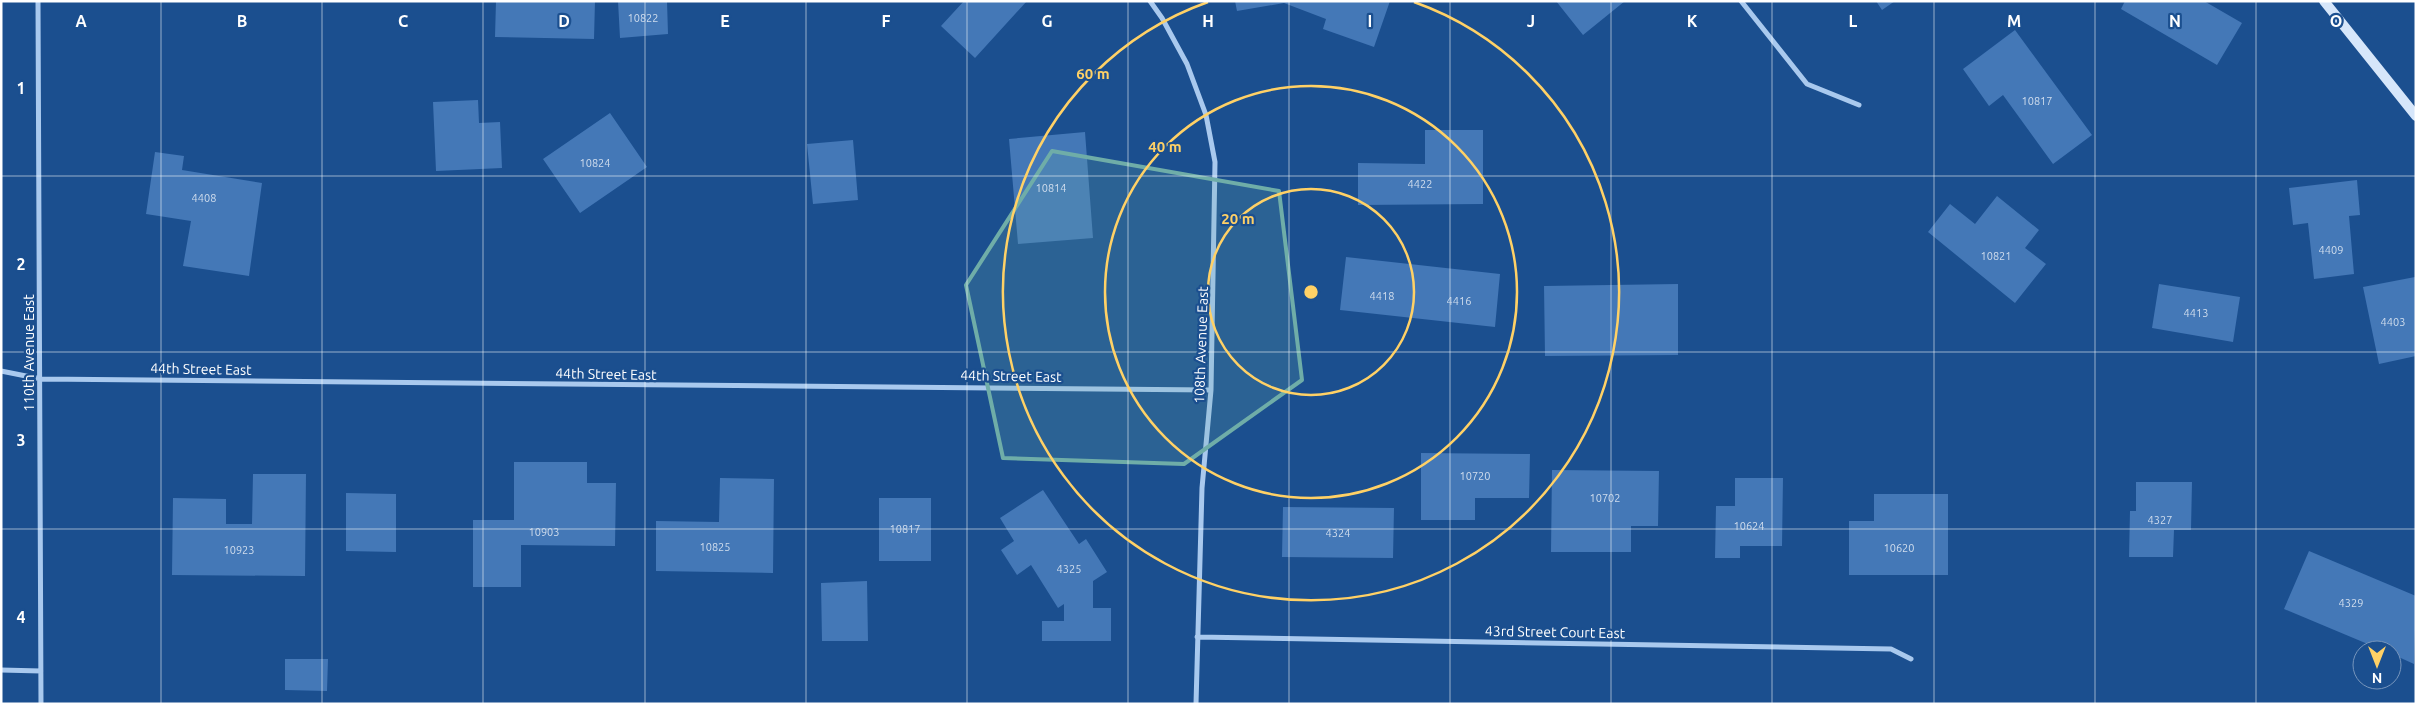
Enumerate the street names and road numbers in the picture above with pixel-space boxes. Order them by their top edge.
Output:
street label: 108th Avenue East [1191,286,1211,404]
street label: 110th Avenue East [21,294,37,412]
street label: 44th Street East [150,360,252,378]
street label: 44th Street East [555,365,657,383]
street label: 44th Street East [960,367,1062,385]
street label: 43rd Street Court East [1485,623,1626,641]

